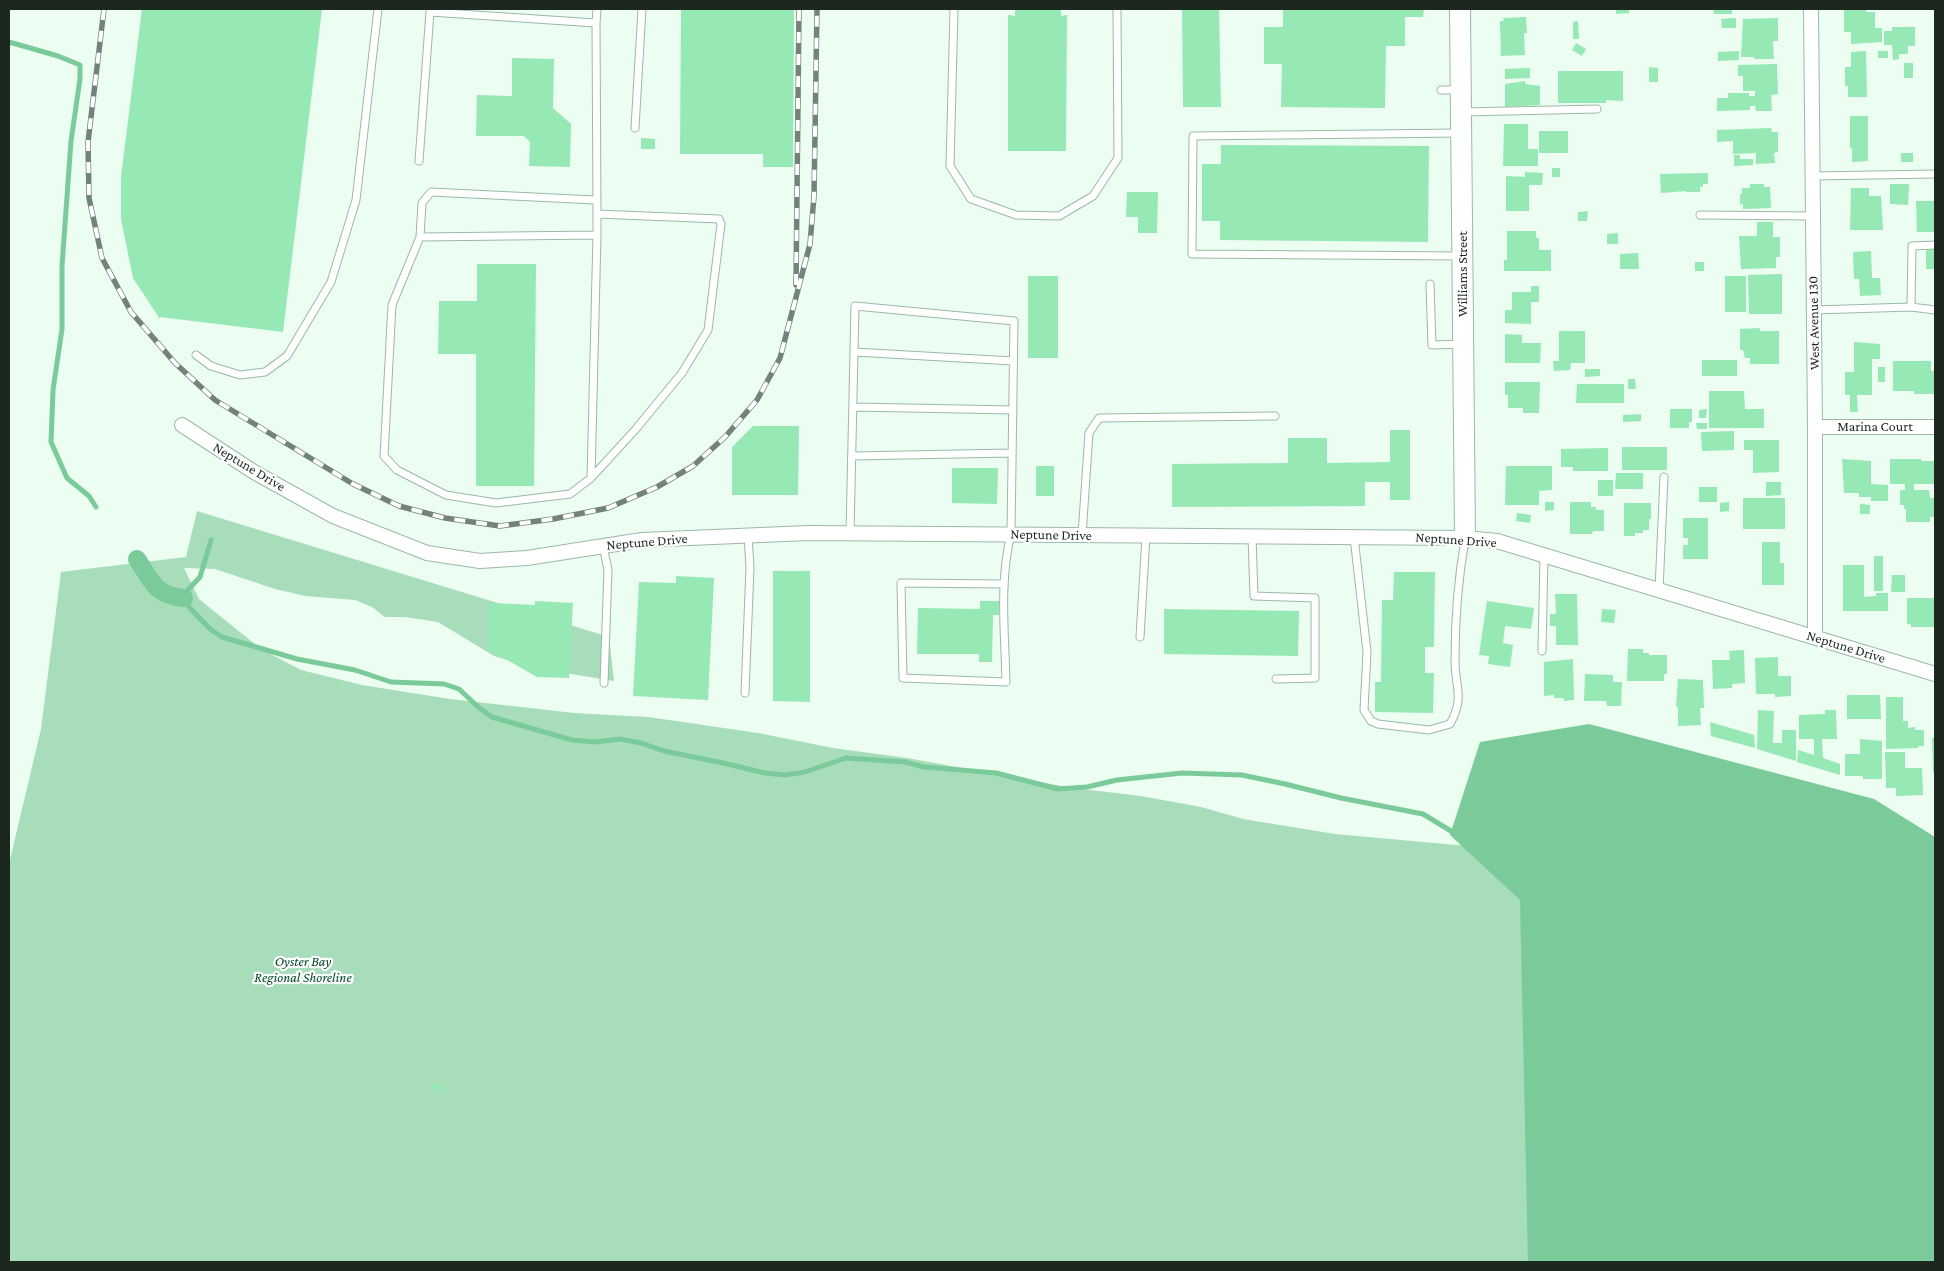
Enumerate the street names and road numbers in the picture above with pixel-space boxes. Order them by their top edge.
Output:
street label: Williams Street [1455,231,1471,317]
street label: West Avenue 130 [1805,276,1823,370]
street label: Marina Court [1837,419,1913,435]
street label: Neptune Drive [210,439,288,495]
street label: Neptune Drive [1010,526,1092,544]
street label: Neptune Drive [1415,529,1497,551]
street label: Neptune Drive [606,530,688,554]
street label: Neptune Drive [1805,627,1887,667]

